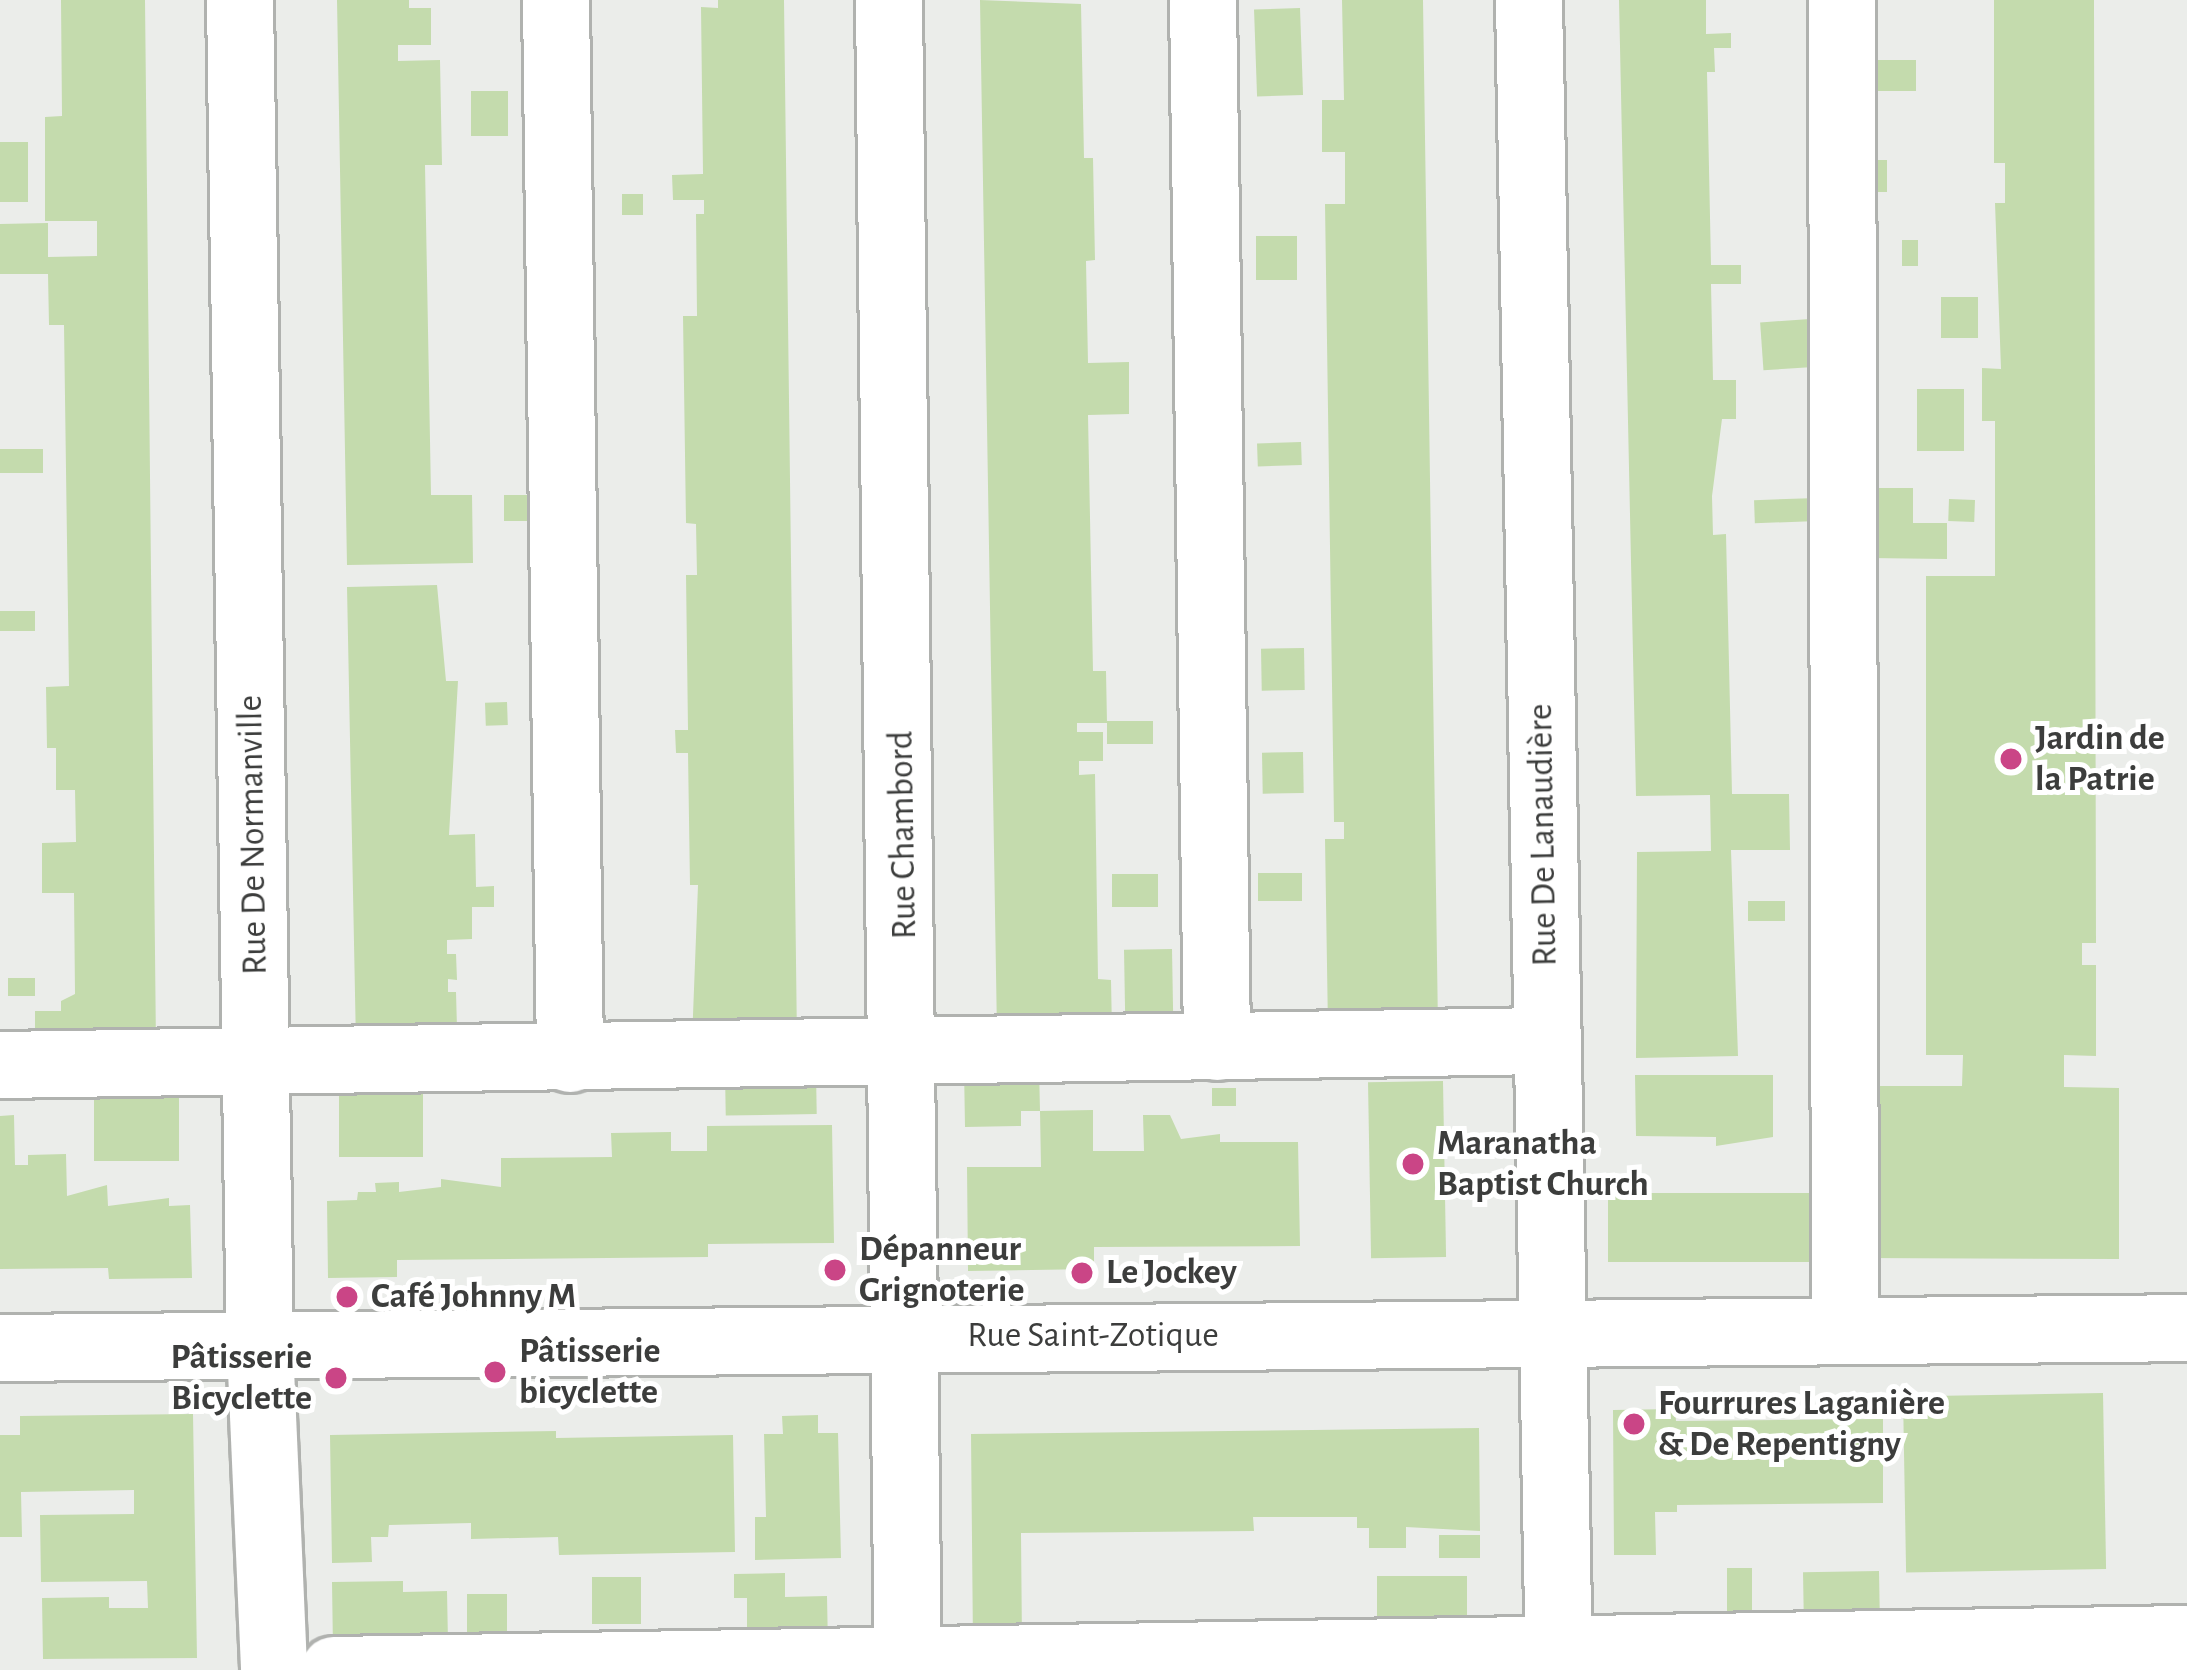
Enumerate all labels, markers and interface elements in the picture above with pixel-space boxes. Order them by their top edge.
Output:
street label: Rue De Normanville [229,695,277,975]
street label: Rue De Lanaudière [1519,703,1567,967]
place label: Jardin de la Patrie [2035,716,2165,801]
street label: Rue Chambord [880,730,926,940]
marker: Jardin de la Patrie [1998,746,2024,772]
place label: Maranatha Baptist Church [1437,1121,1649,1206]
marker: Maranatha Baptist Church [1400,1151,1426,1177]
place label: Dépanneur Grignoterie [859,1227,1024,1312]
place label: Le Jockey [1106,1251,1237,1295]
marker: Dépanneur Grignoterie [822,1257,848,1283]
marker: Le Jockey [1069,1260,1095,1286]
place label: Café Johnny M [371,1275,576,1319]
marker: Café Johnny M [334,1284,360,1310]
street label: Rue Saint-Zotique [967,1314,1219,1358]
place label: Pâtisserie bicyclette [519,1329,661,1414]
place label: Pâtisserie Bicyclette [170,1335,312,1420]
marker: Pâtisserie bicyclette [482,1359,508,1385]
marker: Pâtisserie Bicyclette [323,1365,349,1391]
place label: Fourrures Laganière & De Repentigny [1658,1381,1945,1466]
marker: Fourrures Laganière & De Repentigny [1621,1411,1647,1437]

